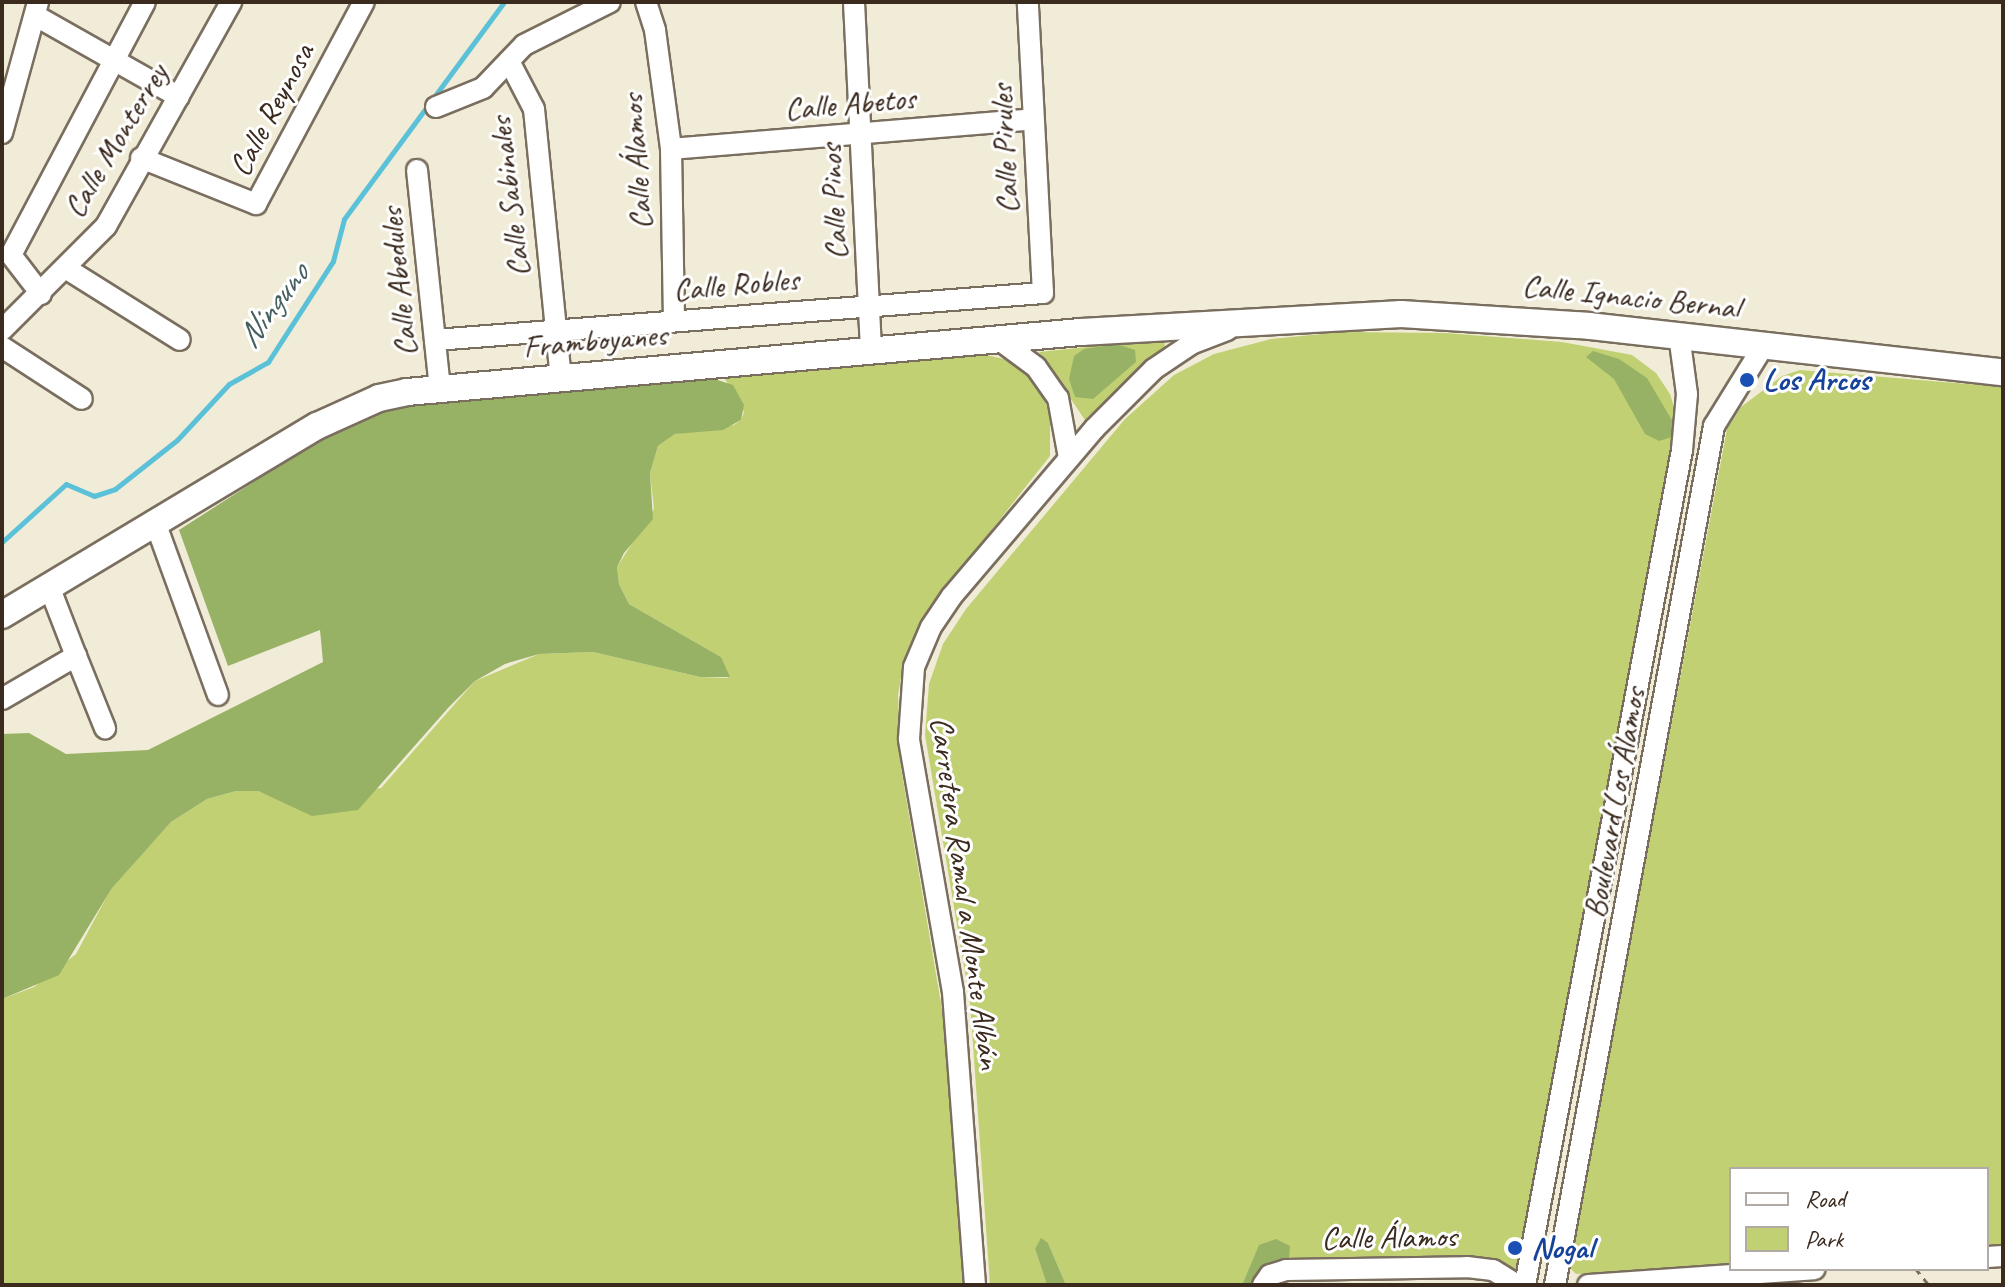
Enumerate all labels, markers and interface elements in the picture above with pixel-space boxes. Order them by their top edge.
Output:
street label: Calle Reynosa [221,37,323,183]
street label: Calle Monterrey [55,57,177,225]
street label: Calle Abetos [783,79,917,129]
street label: Calle Pirules [982,83,1028,215]
street label: Calle Álamos [613,93,661,231]
street label: Calle Sabinales [481,115,539,279]
street label: Calle Pinos [812,143,856,261]
street label: Calle Abedules [372,206,426,358]
water label: Ninguno [227,255,317,355]
street label: Calle Robles [671,260,801,310]
street label: Calle Ignacio Bernal [1520,266,1742,328]
street label: Framboyanes [522,316,668,366]
place label: Los Arcos [1763,361,1869,399]
marker: Los Arcos [1738,371,1756,389]
street label: Boulevard Los Álamos [1576,685,1654,921]
street label: Carretera Ramal a Monte Albán [921,715,1009,1071]
legend [1729,1167,1989,1271]
text: Road [1805,1184,1845,1214]
street label: Calle Álamos [1321,1218,1457,1258]
text: Park [1805,1224,1843,1254]
place label: Nogal [1531,1229,1593,1267]
marker: Nogal [1506,1239,1524,1257]

